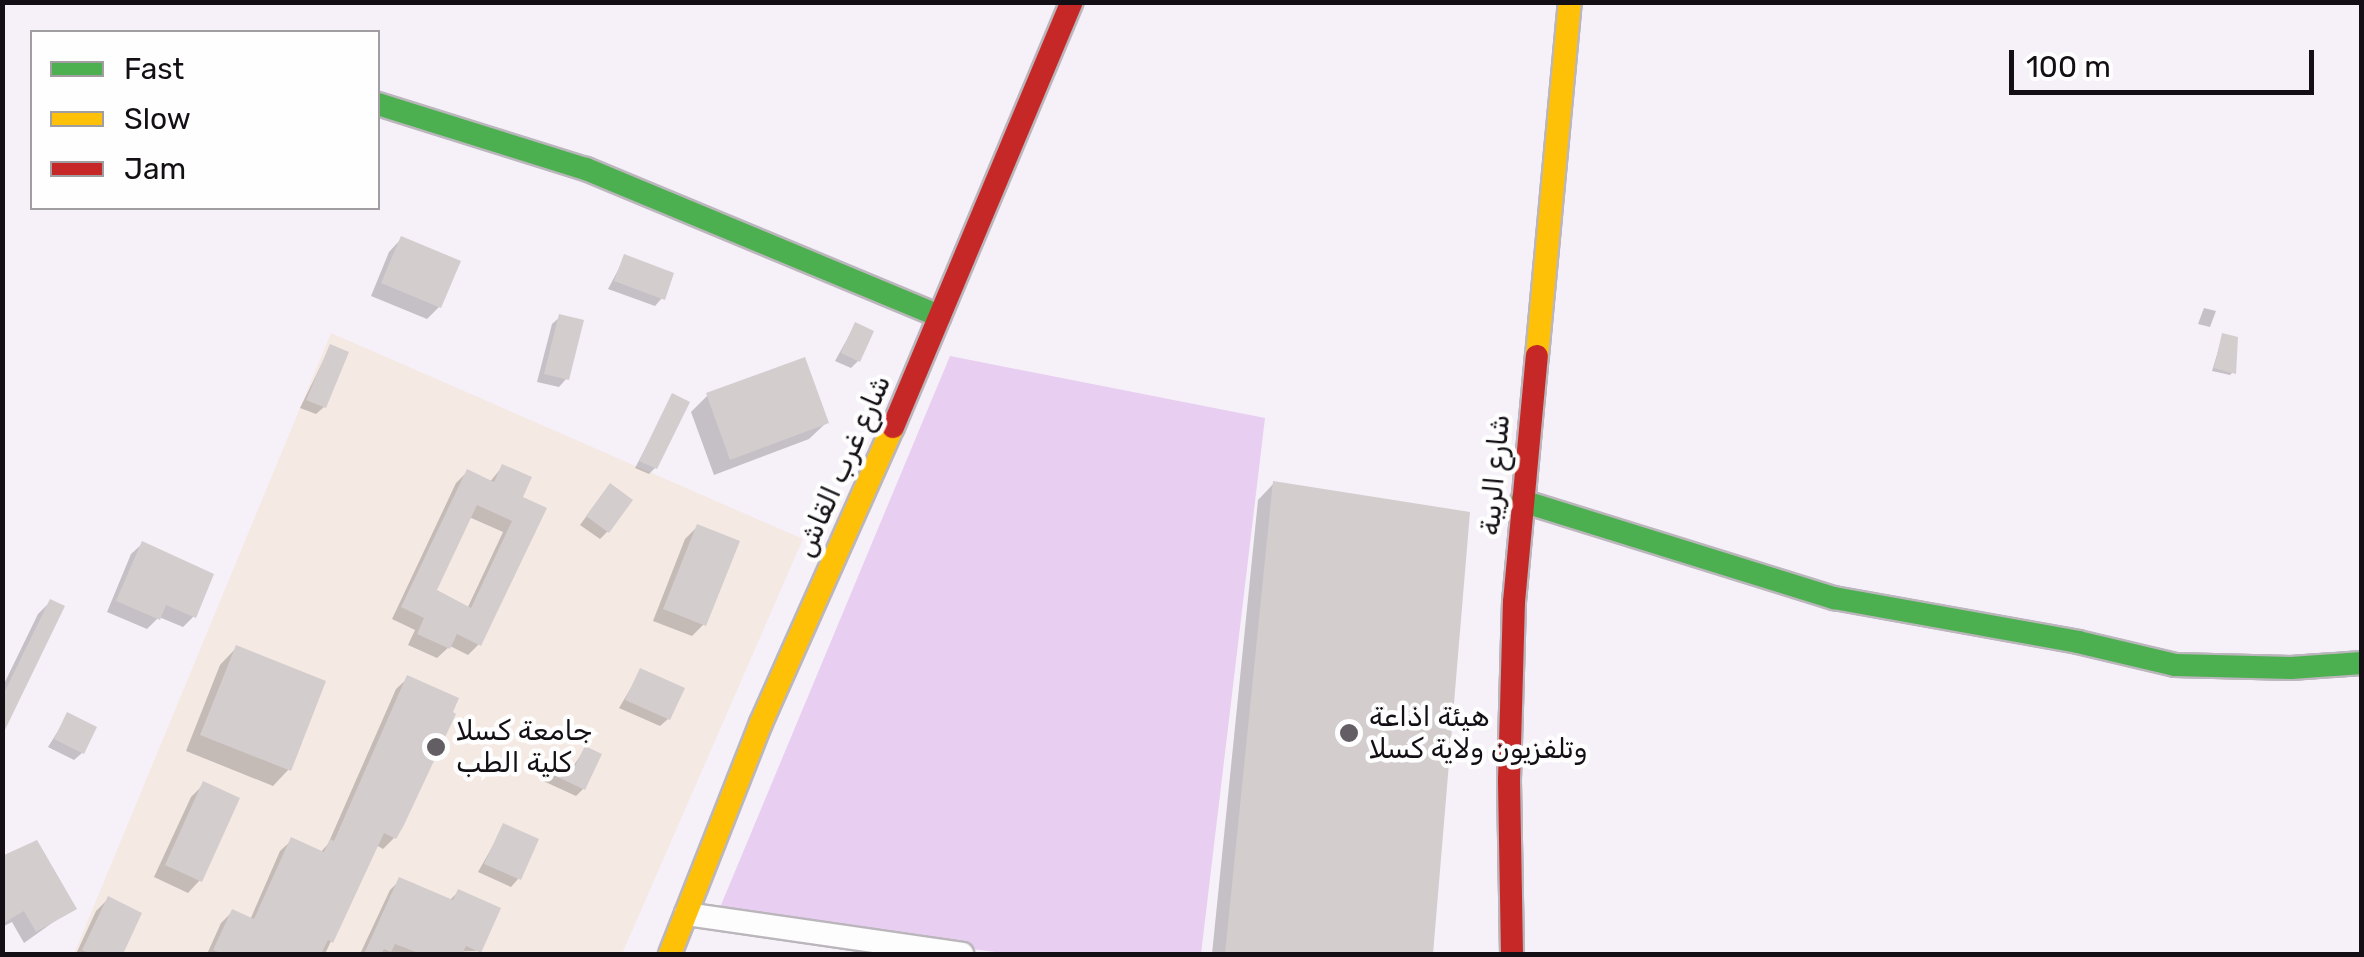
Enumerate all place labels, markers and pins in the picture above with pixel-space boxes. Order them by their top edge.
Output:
place label: هيئة اذاعة وتلفزيون ولاية كسلا [1369,700,1587,766]
place label: جامعة كسلا كلية الطب [456,714,592,780]
marker: هيئة اذاعة وتلفزيون ولاية كسلا [1338,722,1360,744]
marker: جامعة كسلا كلية الطب [425,736,447,758]

